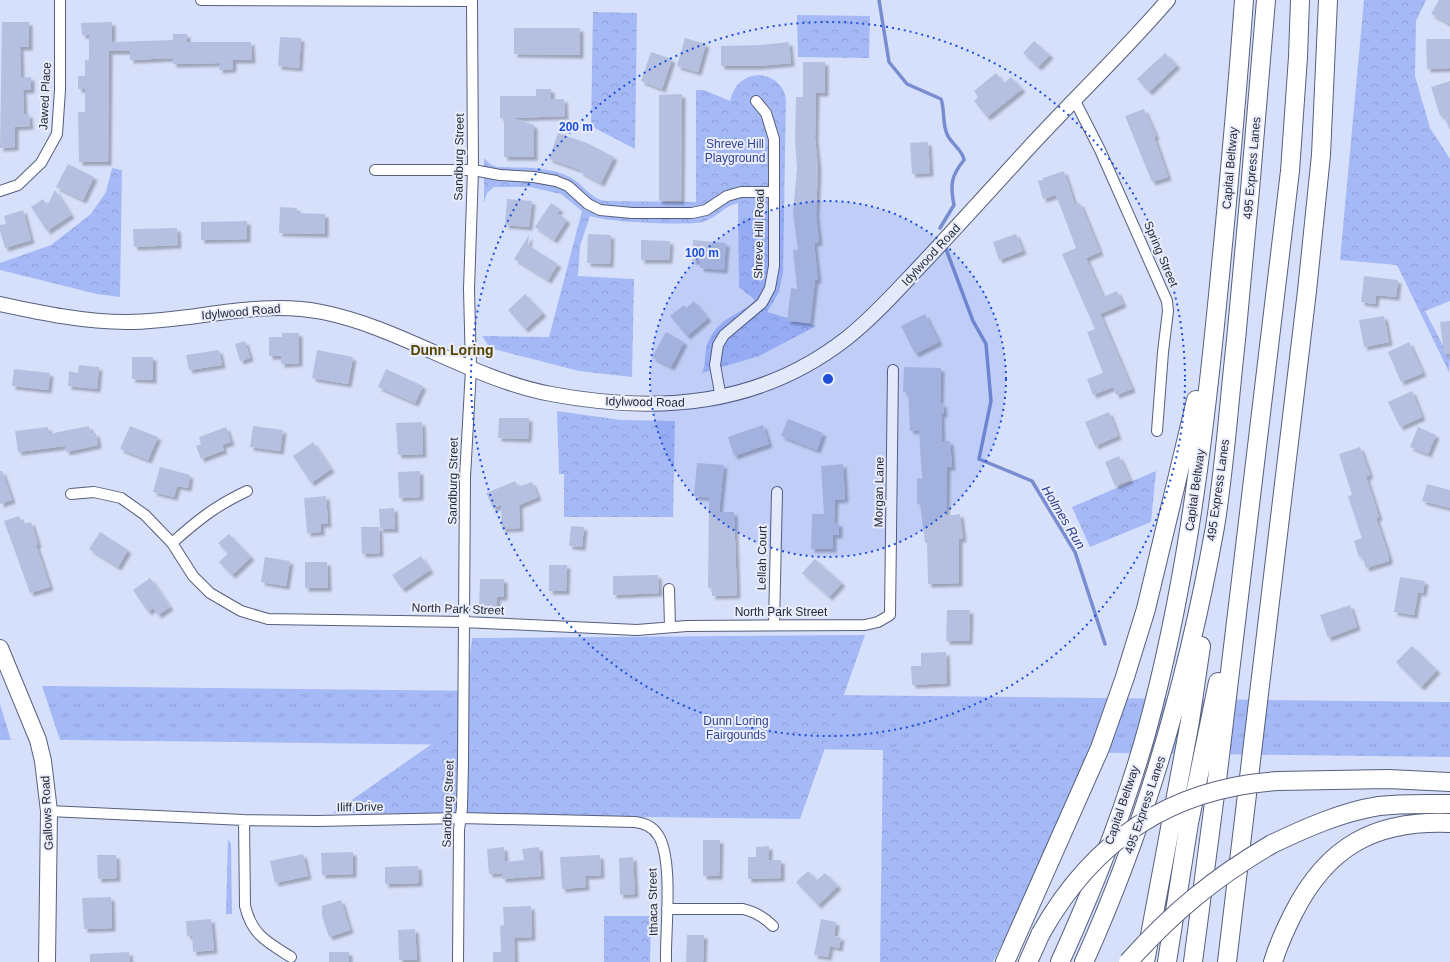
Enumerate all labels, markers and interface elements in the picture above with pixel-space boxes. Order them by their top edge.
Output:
street label: Jawed Place [36,61,54,130]
street label: Sandburg Street [451,113,467,201]
street label: 495 Express Lanes [1241,116,1263,220]
text: 200 m [559,120,593,134]
street label: Capital Beltway [1219,126,1241,210]
park label: Shreve Hill Playground [705,137,765,165]
street label: Shreve Hill Road [751,189,767,279]
street label: Spring Street [1141,219,1181,290]
street label: Idylwood Road [899,221,963,289]
text: 100 m [685,246,719,260]
street label: Idylwood Road [201,302,281,322]
district label: Dunn Loring [410,342,494,358]
centre of rings [821,372,835,386]
street label: Idylwood Road [605,394,685,410]
street label: Sandburg Street [445,437,461,525]
street label: 495 Express Lanes [1204,438,1232,542]
street label: Capital Beltway [1182,448,1208,532]
street label: Morgan Lane [871,456,887,527]
water label: Holmes Run [1039,483,1088,552]
street label: Lellah Court [754,525,770,590]
street label: North Park Street [411,600,505,618]
street label: North Park Street [735,605,828,619]
park label: Dunn Loring Fairgounds [703,714,769,742]
street label: 495 Express Lanes [1122,754,1168,856]
street label: Sandburg Street [439,759,457,848]
street label: Capital Beltway [1102,764,1142,846]
street label: Gallows Road [38,775,56,851]
street label: Iliff Drive [337,800,384,814]
street label: Ithaca Street [645,867,661,936]

